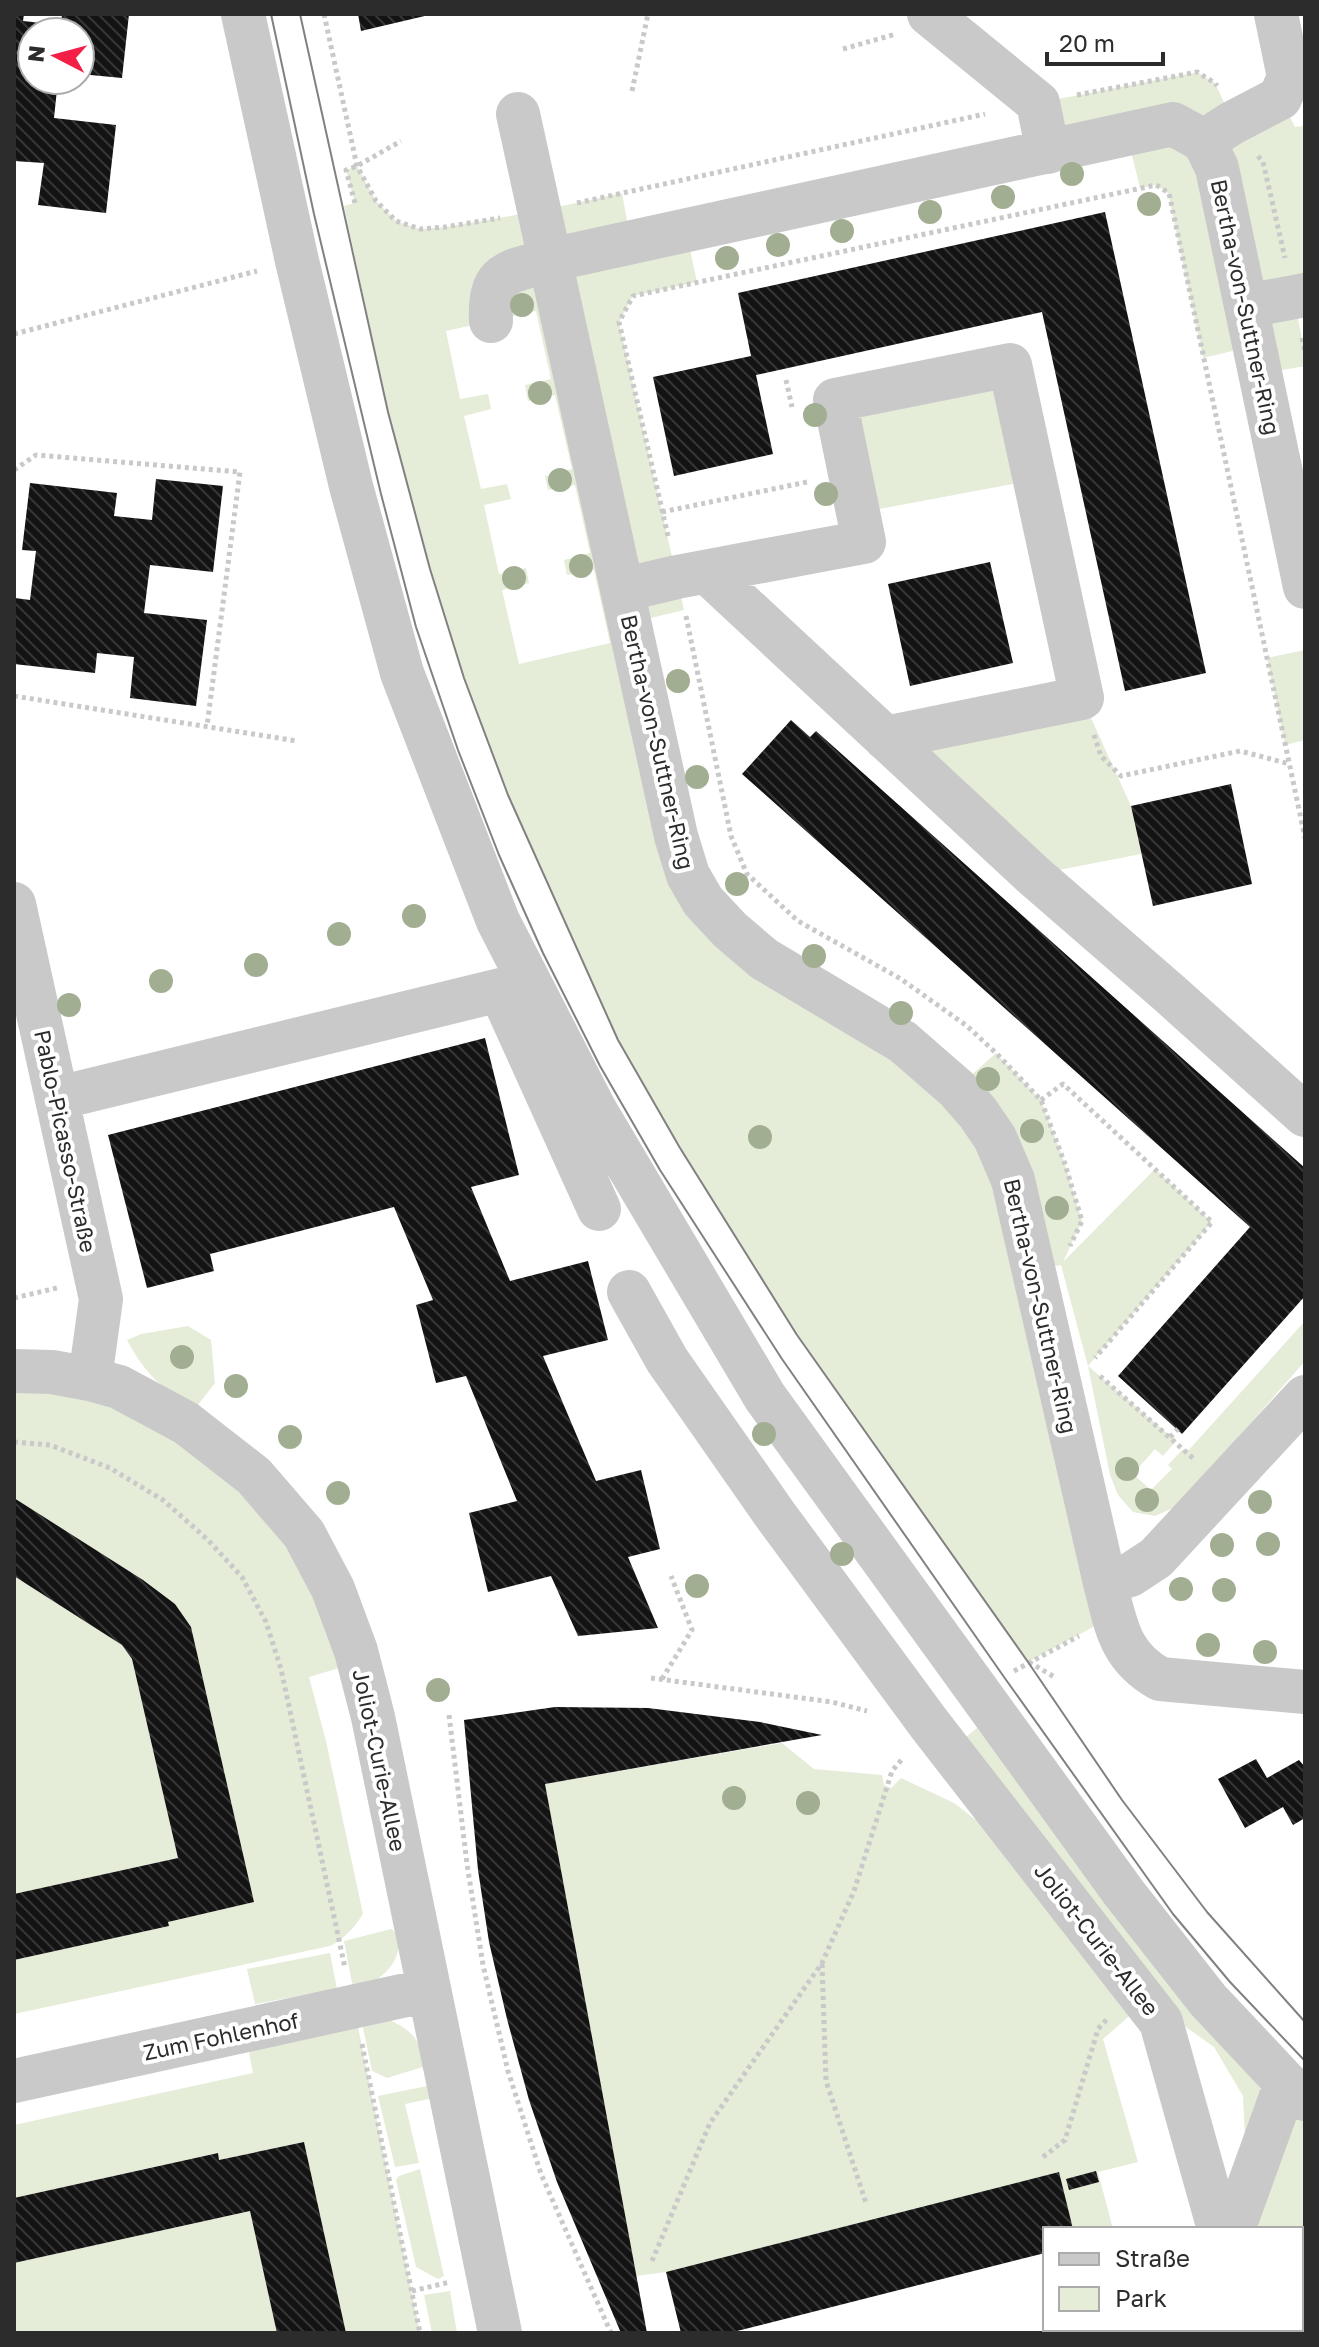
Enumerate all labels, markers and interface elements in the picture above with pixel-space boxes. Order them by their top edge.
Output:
north arrow [16,16,96,96]
scale bar [1047,16,1163,66]
text: 20 m [1059,28,1115,57]
text: N [21,44,50,64]
street label: Bertha-von-Suttner-Ring [1206,177,1286,437]
street label: Bertha-von-Suttner-Ring [616,612,700,872]
street label: Pablo-Picasso-Straße [29,1027,103,1255]
street label: Bertha-von-Suttner-Ring [999,1176,1083,1436]
street label: Joliot-Curie-Allee [347,1666,413,1854]
street label: Joliot-Curie-Allee [1029,1857,1165,2021]
street label: Zum Fohlenhof [141,2006,301,2066]
legend [1043,2227,1303,2331]
text: Straße [1115,2243,1190,2272]
text: Park [1115,2283,1167,2312]

